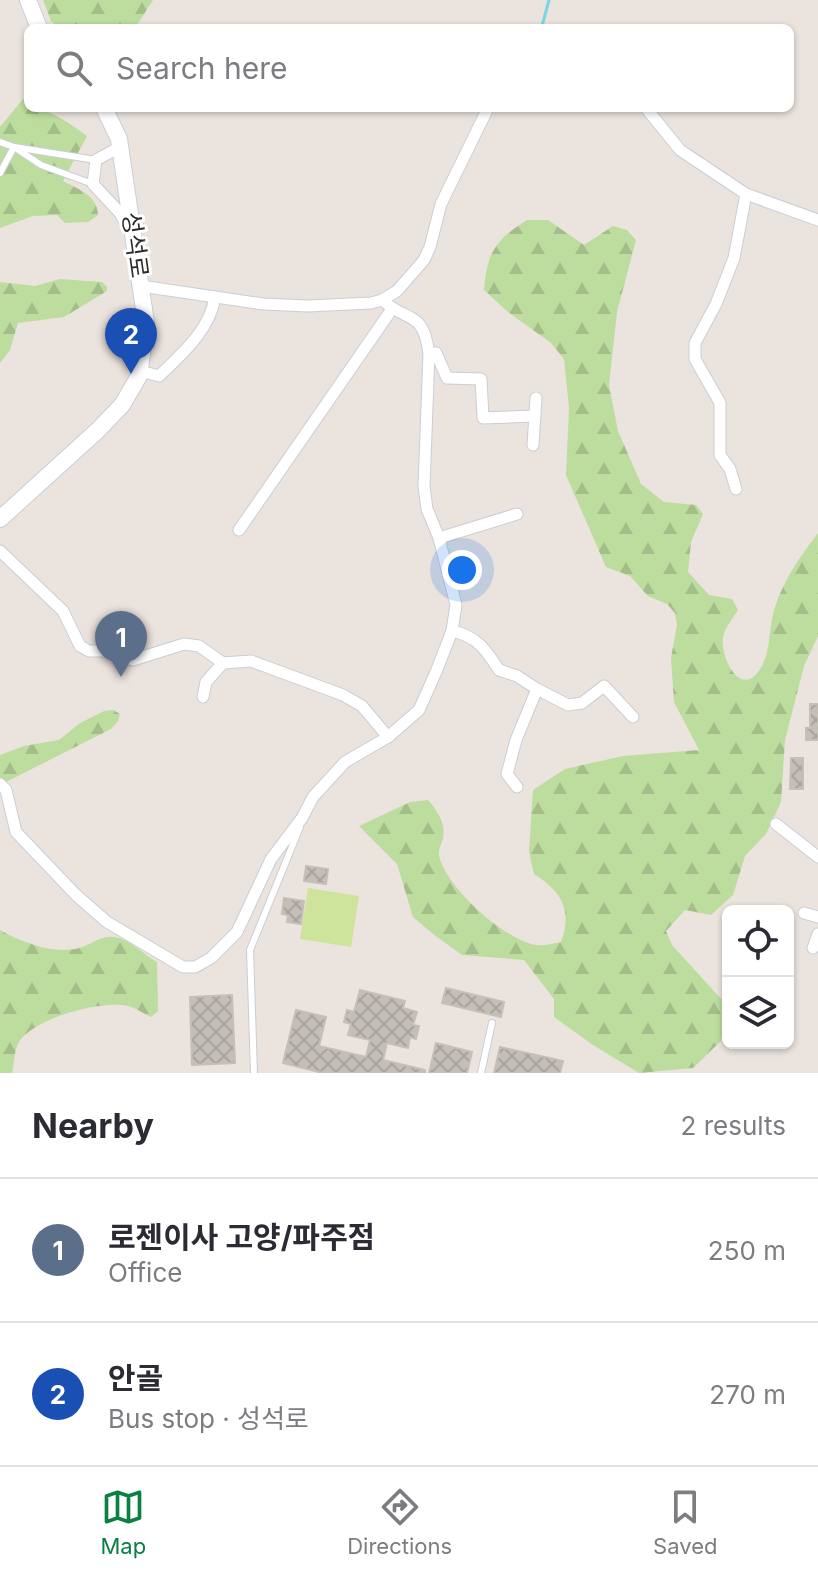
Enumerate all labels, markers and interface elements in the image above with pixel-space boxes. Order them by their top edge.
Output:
search box [24,24,794,112]
icon: search [52,46,96,90]
text: Search here [116,50,288,86]
street label: 성석로 [117,210,154,280]
pin: 2 [105,308,157,374]
your location [442,550,482,590]
pin: 1 [95,611,147,677]
map controls [722,905,794,1049]
button: locate [722,905,794,977]
button: layers [722,977,794,1049]
text: Nearby [32,1105,154,1146]
text: 2 results [681,1110,786,1141]
text: 로젠이사 고양/파주점 [108,1219,375,1255]
text: 1 [52,1235,64,1266]
text: 250 m [708,1235,786,1266]
text: Office [108,1257,182,1288]
text: 안골 [108,1360,163,1396]
text: 2 [50,1379,66,1410]
text: 270 m [709,1379,786,1410]
text: Bus stop · 성석로 [108,1403,309,1434]
tab: Map [101,1485,146,1559]
tab: Directions [347,1485,452,1559]
tab: Saved [653,1485,717,1559]

